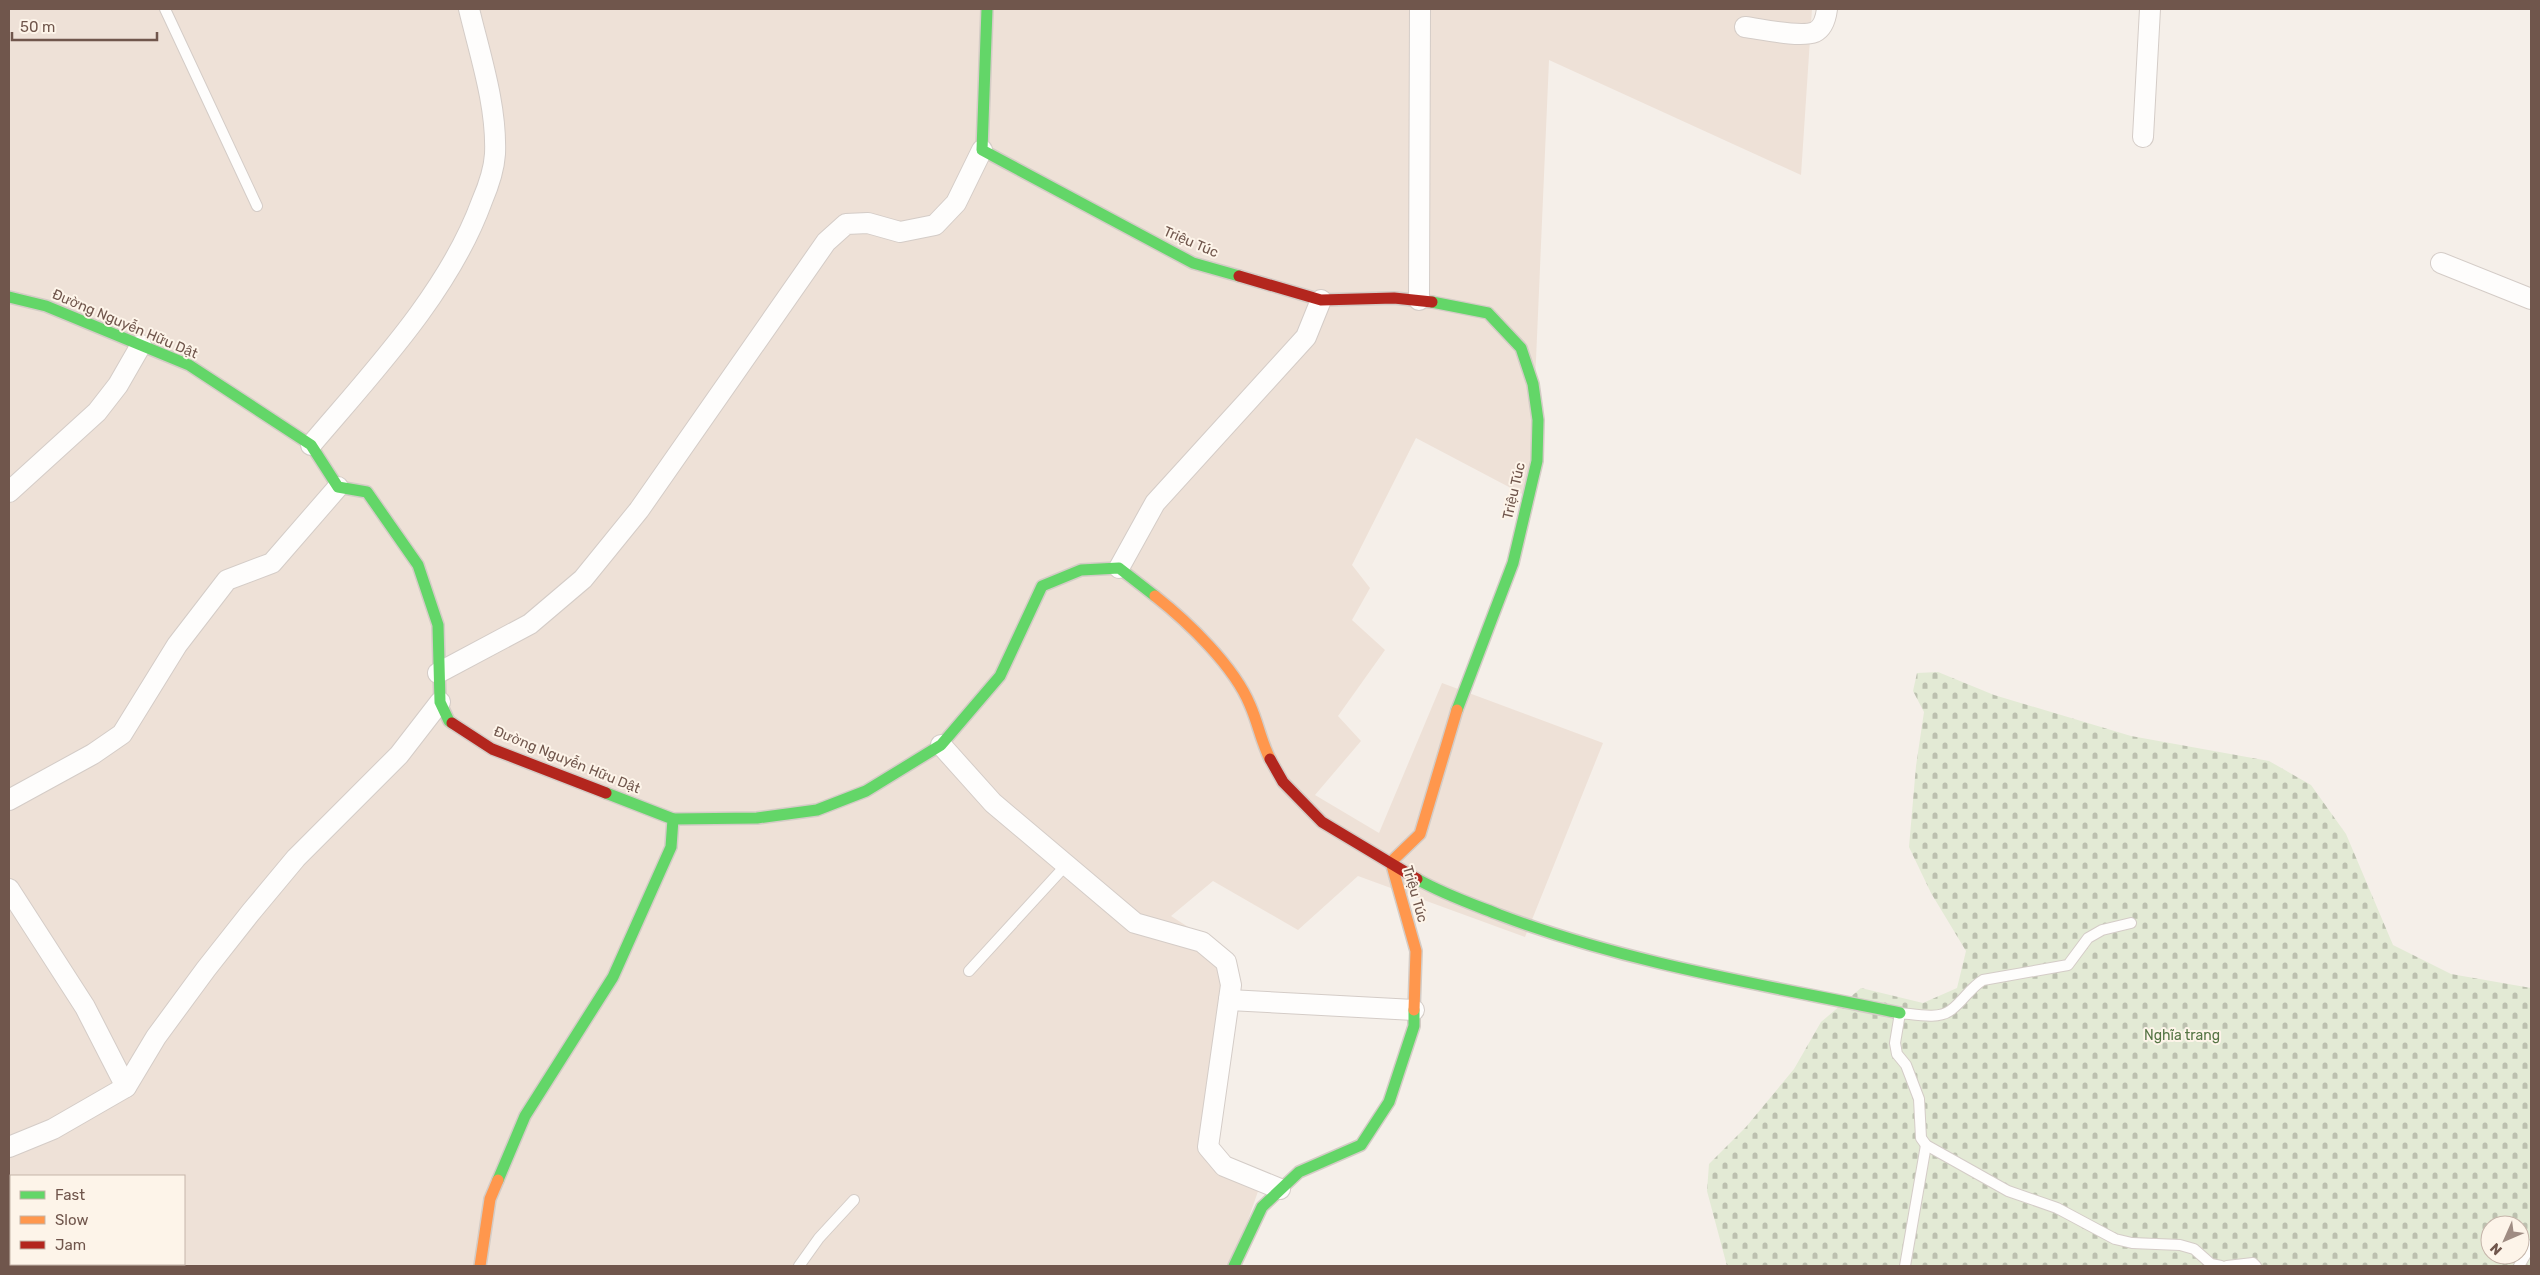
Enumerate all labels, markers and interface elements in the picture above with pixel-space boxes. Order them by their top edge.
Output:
scale bar [12,10,158,42]
text: 50 m [20,18,55,36]
street label: Triệu Túc [1161,223,1221,261]
street label: Đường Nguyễn Hữu Dật [50,285,201,363]
street label: Triệu Túc [1499,461,1529,521]
street label: Đường Nguyễn Hữu Dật [491,722,644,797]
street label: Triệu Túc [1399,864,1431,925]
park label: Nghĩa trang [2144,1027,2220,1044]
legend [10,1175,185,1265]
text: Fast [55,1186,85,1204]
text: Slow [55,1211,88,1229]
north arrow [2480,1215,2530,1265]
text: Jam [55,1236,86,1254]
text: N [2487,1239,2506,1258]

